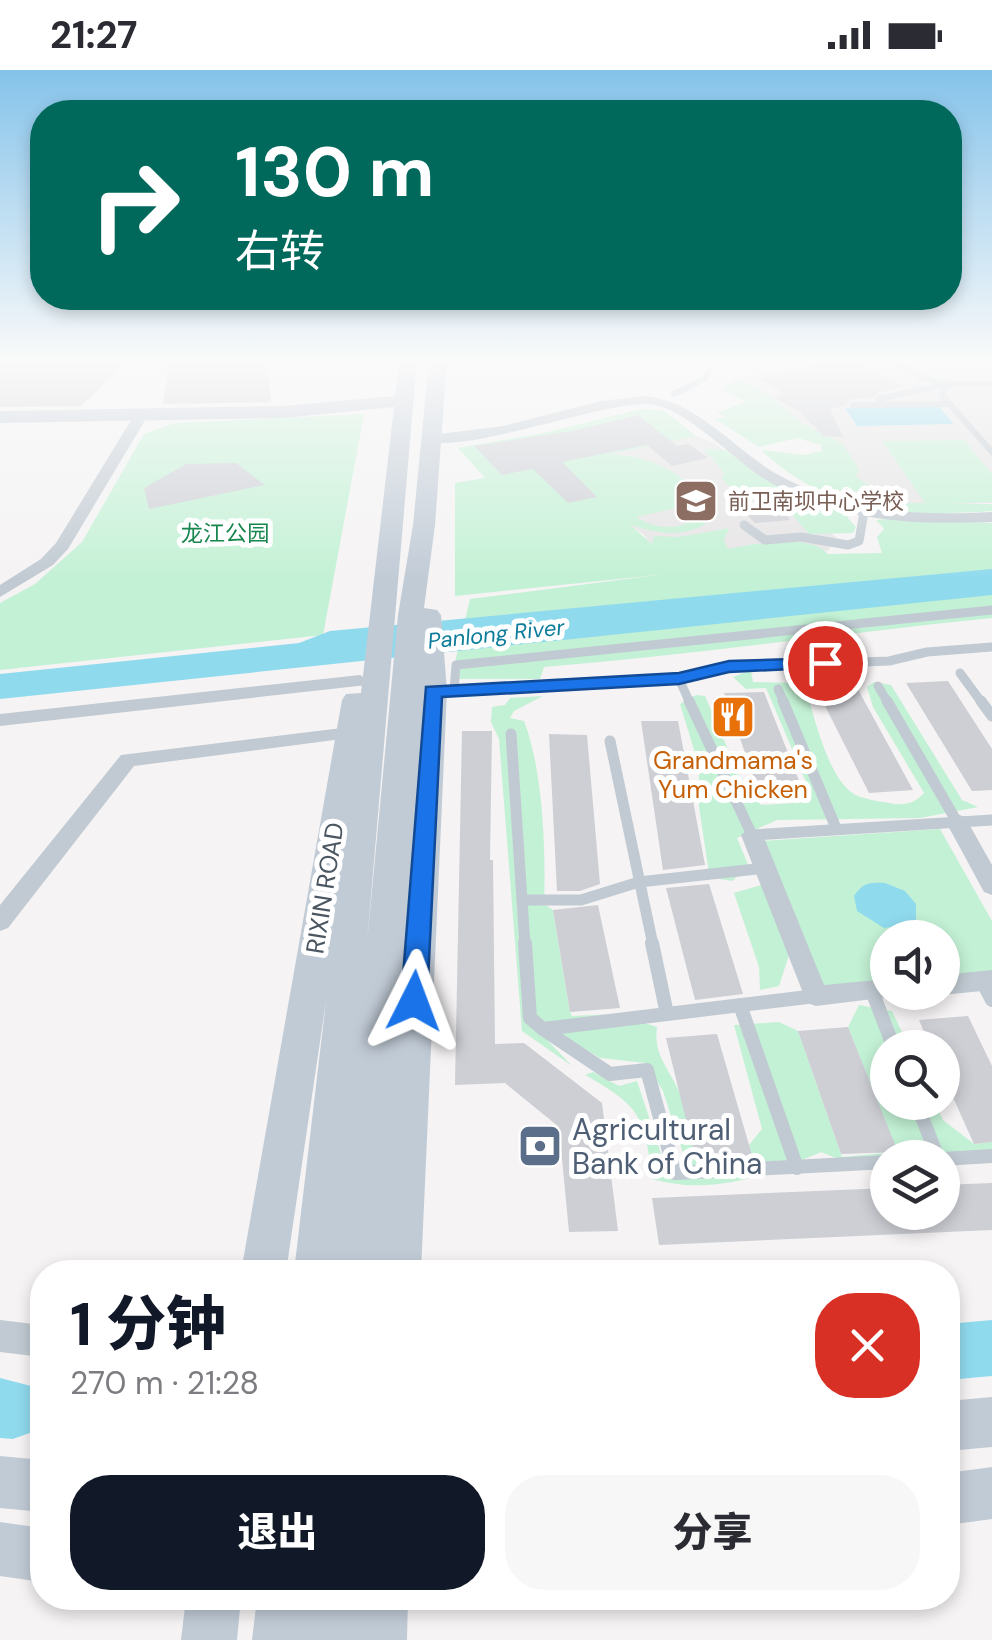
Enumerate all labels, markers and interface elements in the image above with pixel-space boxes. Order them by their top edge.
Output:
text: 21:27 [50,10,137,60]
text: 130 m [235,127,434,218]
icon: right [70,140,200,270]
text: 右转 [235,222,325,281]
school or university icon: 前卫南坝中心学校 [673,478,719,524]
place label: 前卫南坝中心学校 [728,487,904,516]
park label: 龙江公园 [181,519,269,548]
water label: Panlong River [426,612,567,656]
pin [783,621,868,706]
icon: arrive [798,636,853,691]
restaurant icon: Grandmama's Yum Chicken [710,694,756,740]
place label: Grandmama's Yum Chicken [653,744,813,806]
street label: RIXIN ROAD [298,820,352,956]
map controls [870,920,960,1230]
button: sound [870,920,960,1010]
position arrow [362,949,466,1053]
button: search [870,1030,960,1120]
place label: Agricultural Bank of China [572,1110,762,1183]
bank icon: Agricultural Bank of China [517,1123,563,1169]
button: layers [870,1140,960,1230]
text: 1 分钟 [70,1285,226,1364]
button: close [815,1293,920,1398]
text: 270 m · 21:28 [70,1362,259,1404]
button: 退出 [70,1475,485,1590]
button: 分享 [505,1475,920,1590]

